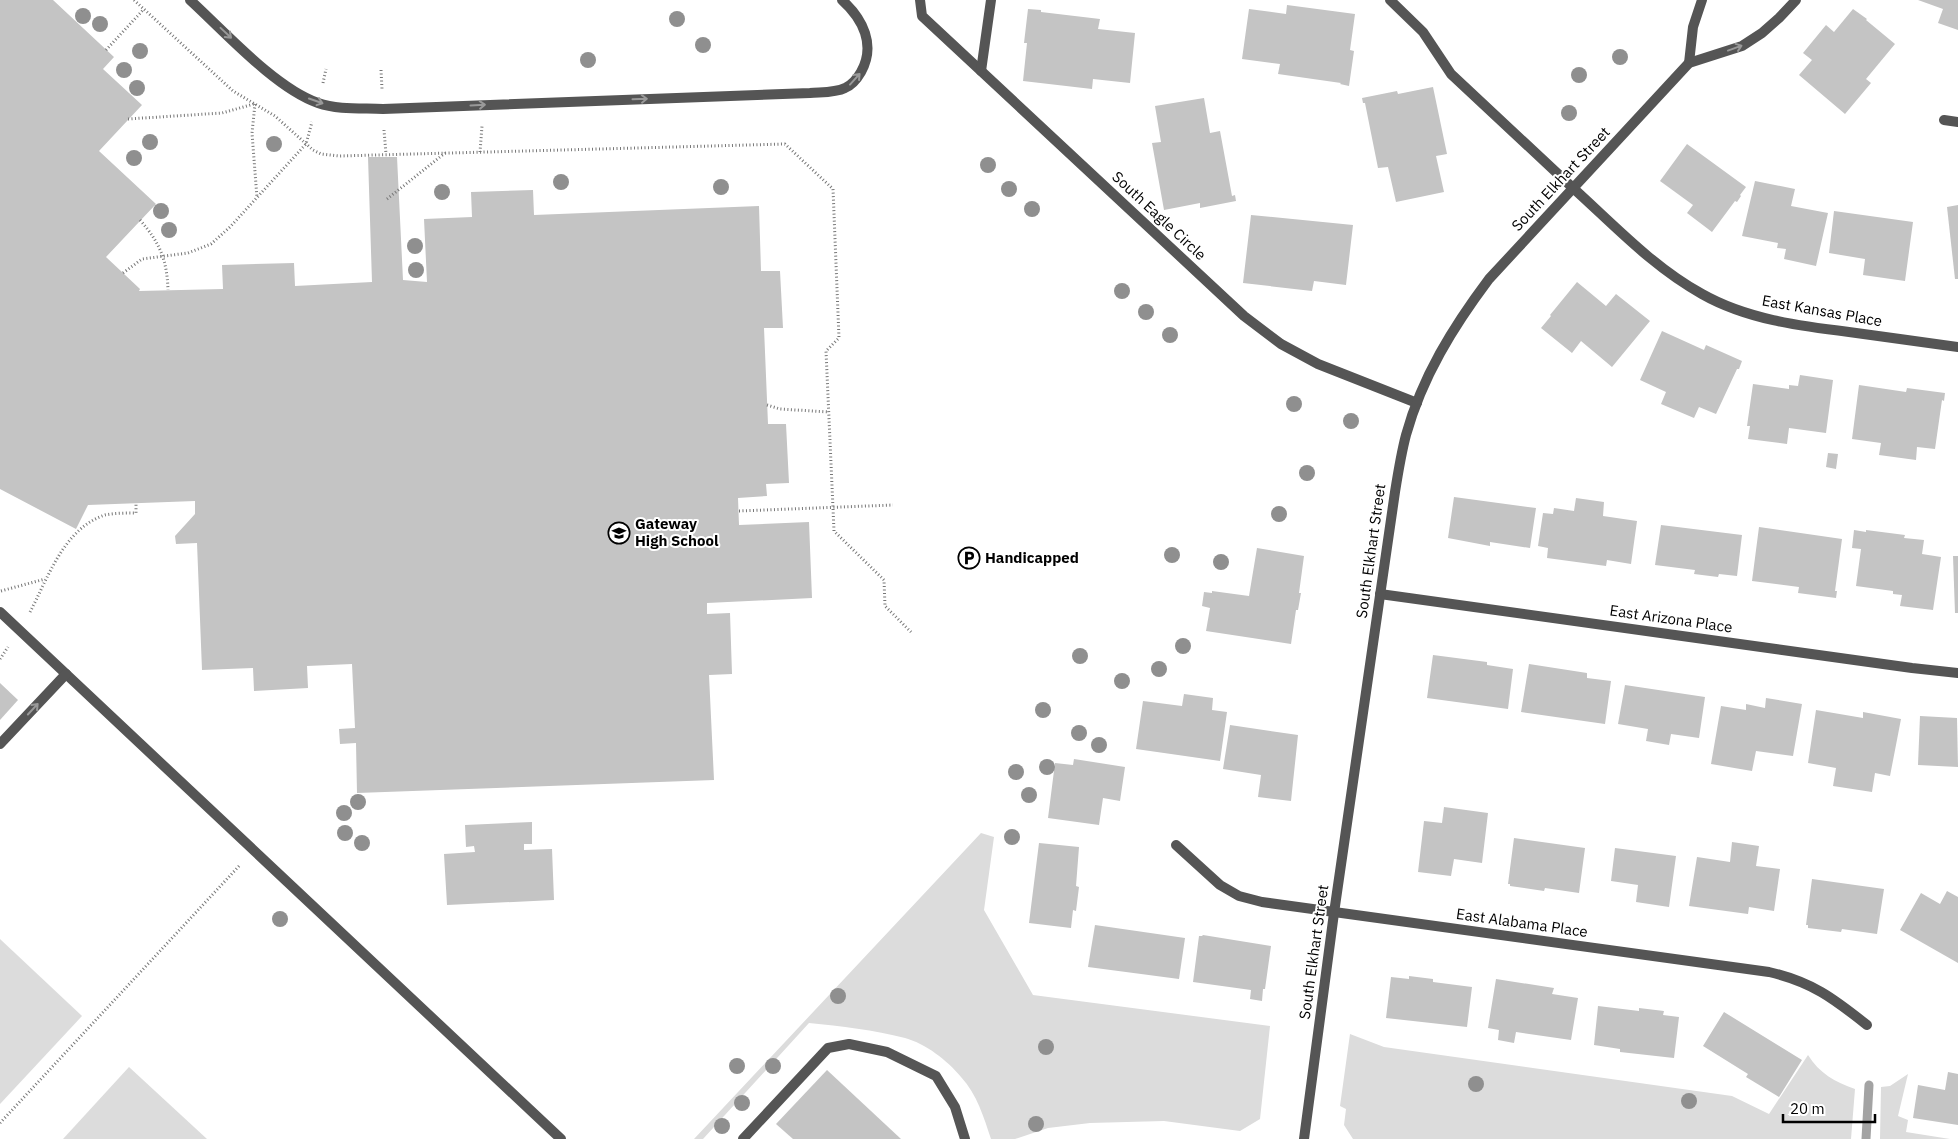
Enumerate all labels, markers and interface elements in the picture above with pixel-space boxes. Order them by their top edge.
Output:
one-way arrow [219,27,232,39]
one-way arrow [1727,43,1742,52]
one-way arrow [849,73,861,86]
one-way arrow [632,94,648,103]
one-way arrow [308,97,324,107]
one-way arrow [470,100,486,109]
street label: South Elkhart Street [1507,123,1614,235]
street label: South Eagle Circle [1108,167,1210,264]
street label: East Kansas Place [1761,291,1884,330]
street label: South Elkhart Street [1352,482,1389,619]
place label: Gateway High School [635,514,719,550]
school or university icon: Gateway High School [607,521,631,545]
parking icon: Handicapped [957,546,981,570]
place label: Handicapped [985,548,1079,567]
street label: East Arizona Place [1608,600,1734,637]
one-way arrow [27,703,39,715]
street label: South Elkhart Street [1295,883,1332,1020]
street label: East Alabama Place [1455,904,1589,941]
scale bar [1783,1092,1876,1124]
text: 20 m [1790,1099,1825,1118]

